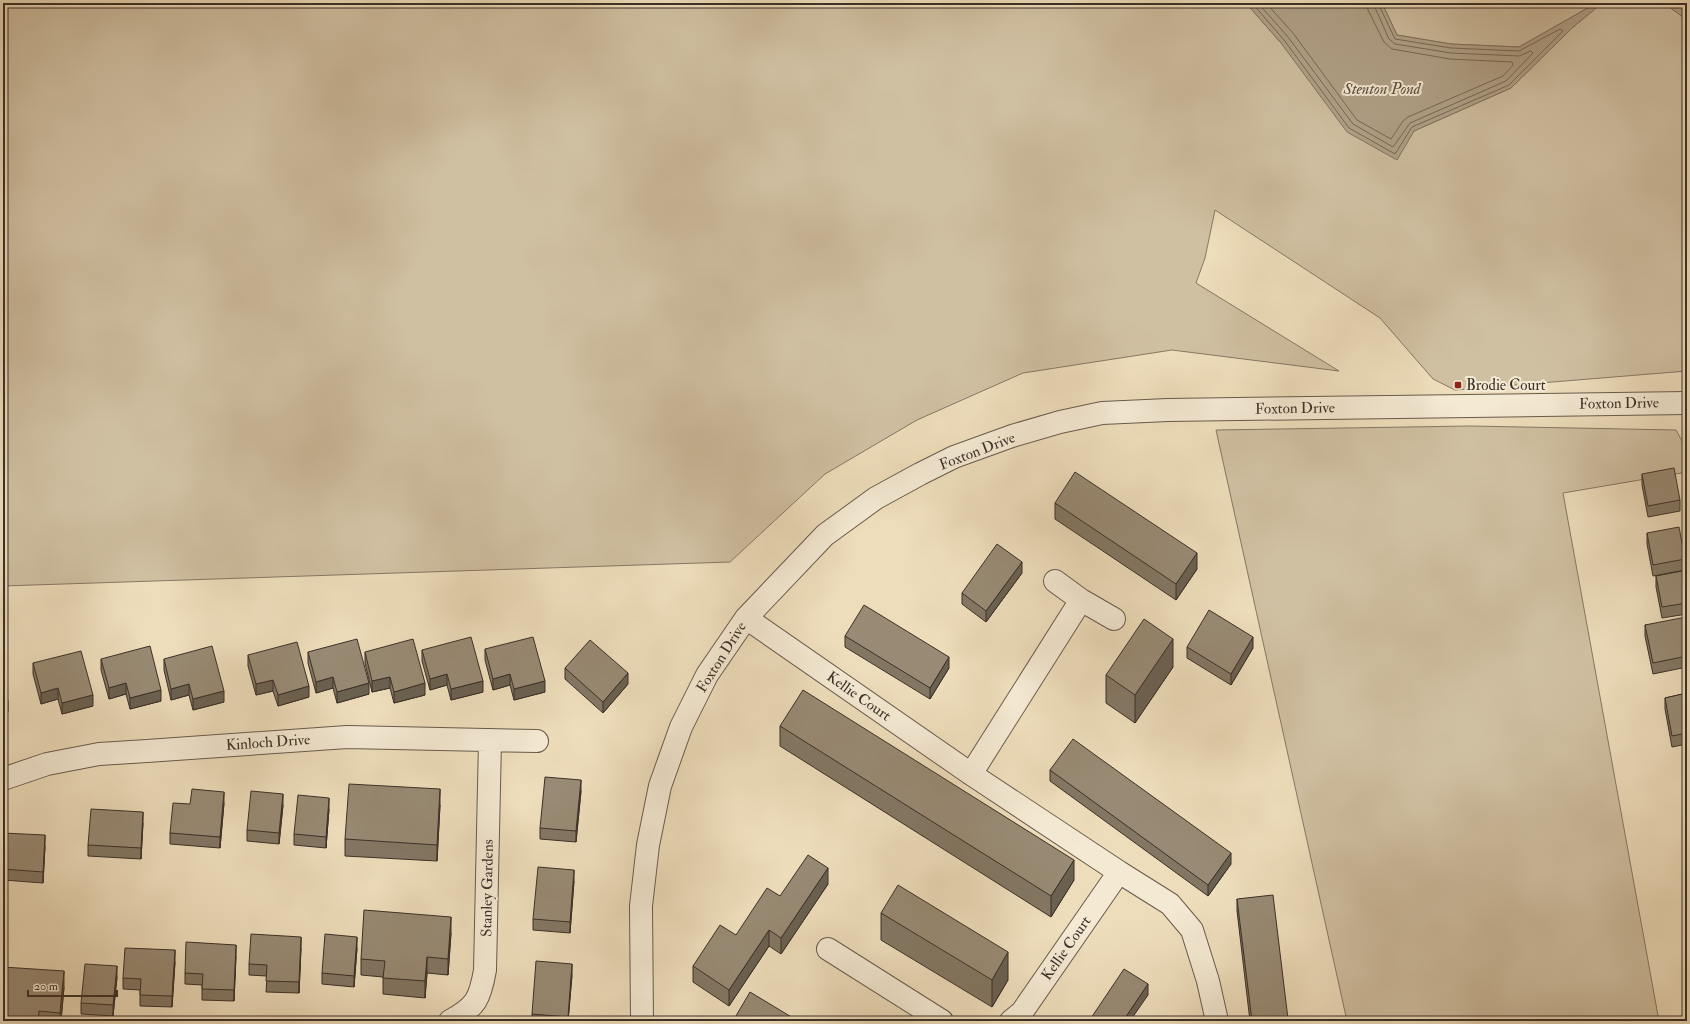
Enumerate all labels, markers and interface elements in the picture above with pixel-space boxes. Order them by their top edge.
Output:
water label: Stenton Pond [1342,79,1422,99]
place label: Brodie Court [1466,376,1546,395]
marker: Brodie Court [1453,380,1463,390]
street label: Foxton Drive [1579,393,1659,414]
street label: Foxton Drive [1255,398,1335,419]
street label: Foxton Drive [936,428,1018,475]
street label: Foxton Drive [692,618,751,696]
street label: Kellie Court [823,667,895,725]
street label: Kinloch Drive [225,730,311,755]
street label: Stanley Gardens [477,839,498,937]
street label: Kellie Court [1037,912,1095,984]
scale bar [28,972,117,998]
text: 20 m [34,979,59,994]

